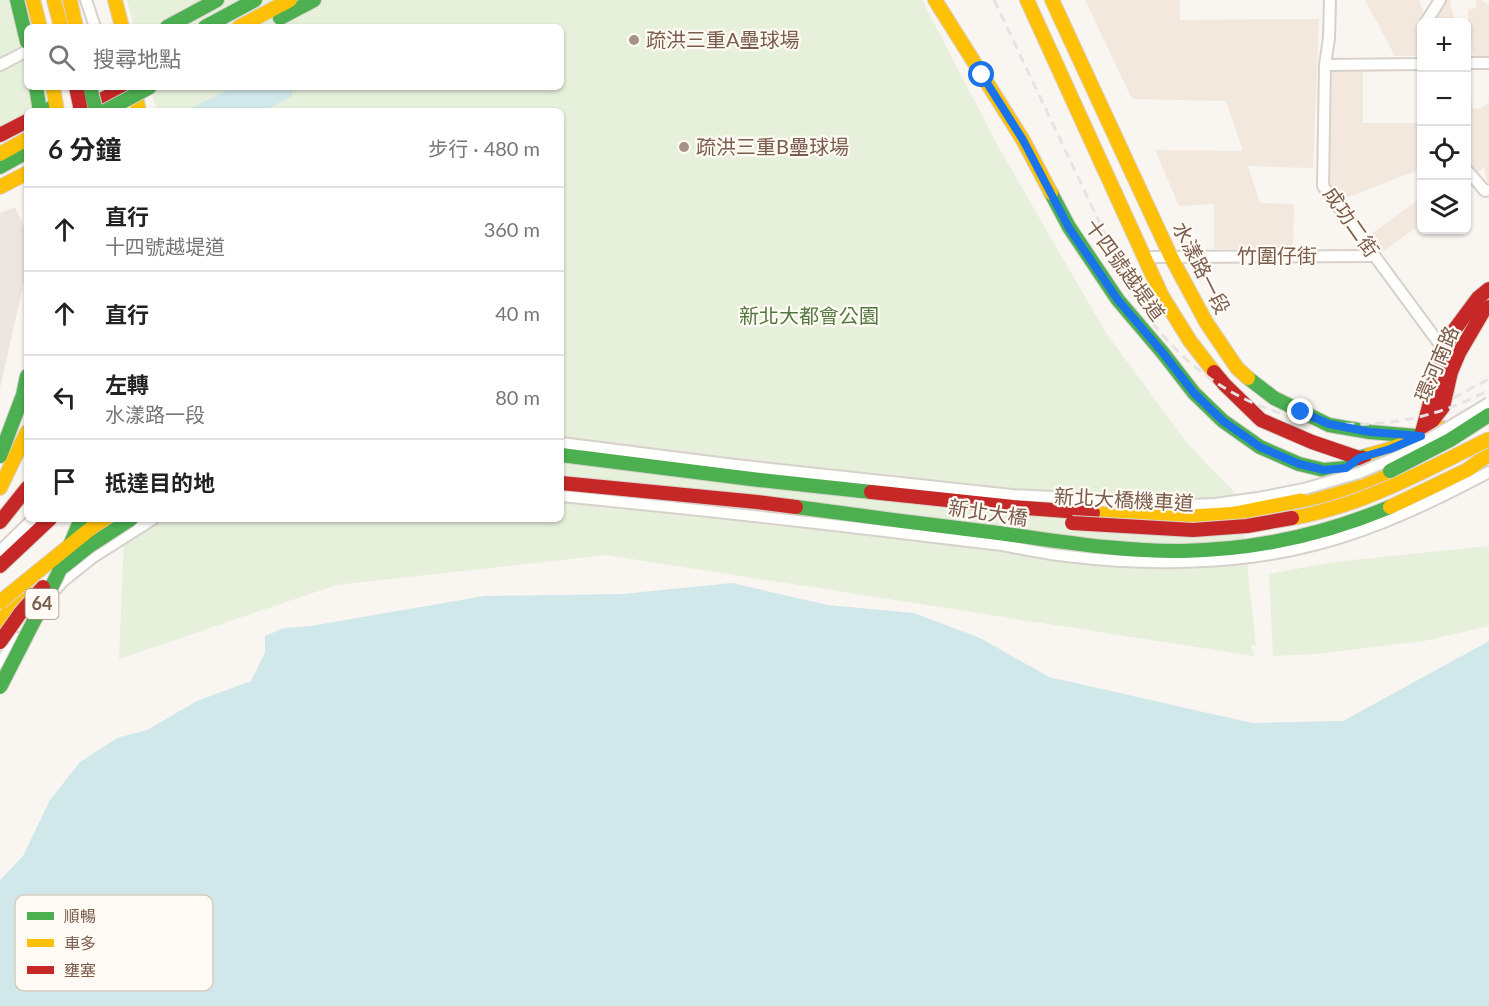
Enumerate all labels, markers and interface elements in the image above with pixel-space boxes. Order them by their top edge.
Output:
map controls [1417,18,1471,234]
button: + [1417,18,1471,72]
search box [24,24,564,90]
place label: 疏洪三重A壘球場 [646,27,800,51]
marker: 疏洪三重A壘球場 [627,33,641,47]
icon: search [45,41,78,74]
text: 搜尋地點 [93,45,181,72]
route start [968,61,994,87]
button: − [1417,72,1471,126]
button: locate [1417,126,1471,180]
text: 6 分鐘 [48,133,121,165]
place label: 疏洪三重B壘球場 [696,134,849,158]
text: 步行 · 480 m [428,136,540,160]
marker: 疏洪三重B壘球場 [677,140,691,154]
button: layers [1417,180,1471,234]
street label: 成功二街 [1319,182,1385,261]
text: 直行 [105,203,149,230]
icon: ahead [48,213,81,246]
street label: 十四號越堤道 [1081,214,1171,325]
text: 360 m [484,217,540,241]
street label: 水漾路一段 [1168,218,1235,318]
text: 十四號越堤道 [105,234,225,258]
street label: 竹圍仔街 [1237,243,1317,267]
icon: ahead [48,297,81,330]
text: 直行 [105,301,149,328]
text: 40 m [495,301,540,325]
park label: 新北大都會公園 [739,303,879,327]
street label: 環河南路 [1409,322,1463,405]
text: 左轉 [105,371,149,398]
icon: left [48,381,81,414]
text: 80 m [495,385,540,409]
route end [1287,398,1313,424]
text: 水漾路一段 [105,402,205,426]
icon: arrive [48,465,81,498]
text: 抵達目的地 [105,469,215,496]
street label: 新北大橋機車道 [1054,483,1195,515]
street label: 新北大橋 [947,495,1029,529]
road number: 64 [26,589,58,619]
legend [15,895,213,991]
text: 順暢 [64,906,96,925]
text: 車多 [64,933,96,952]
text: 壅塞 [64,960,96,979]

